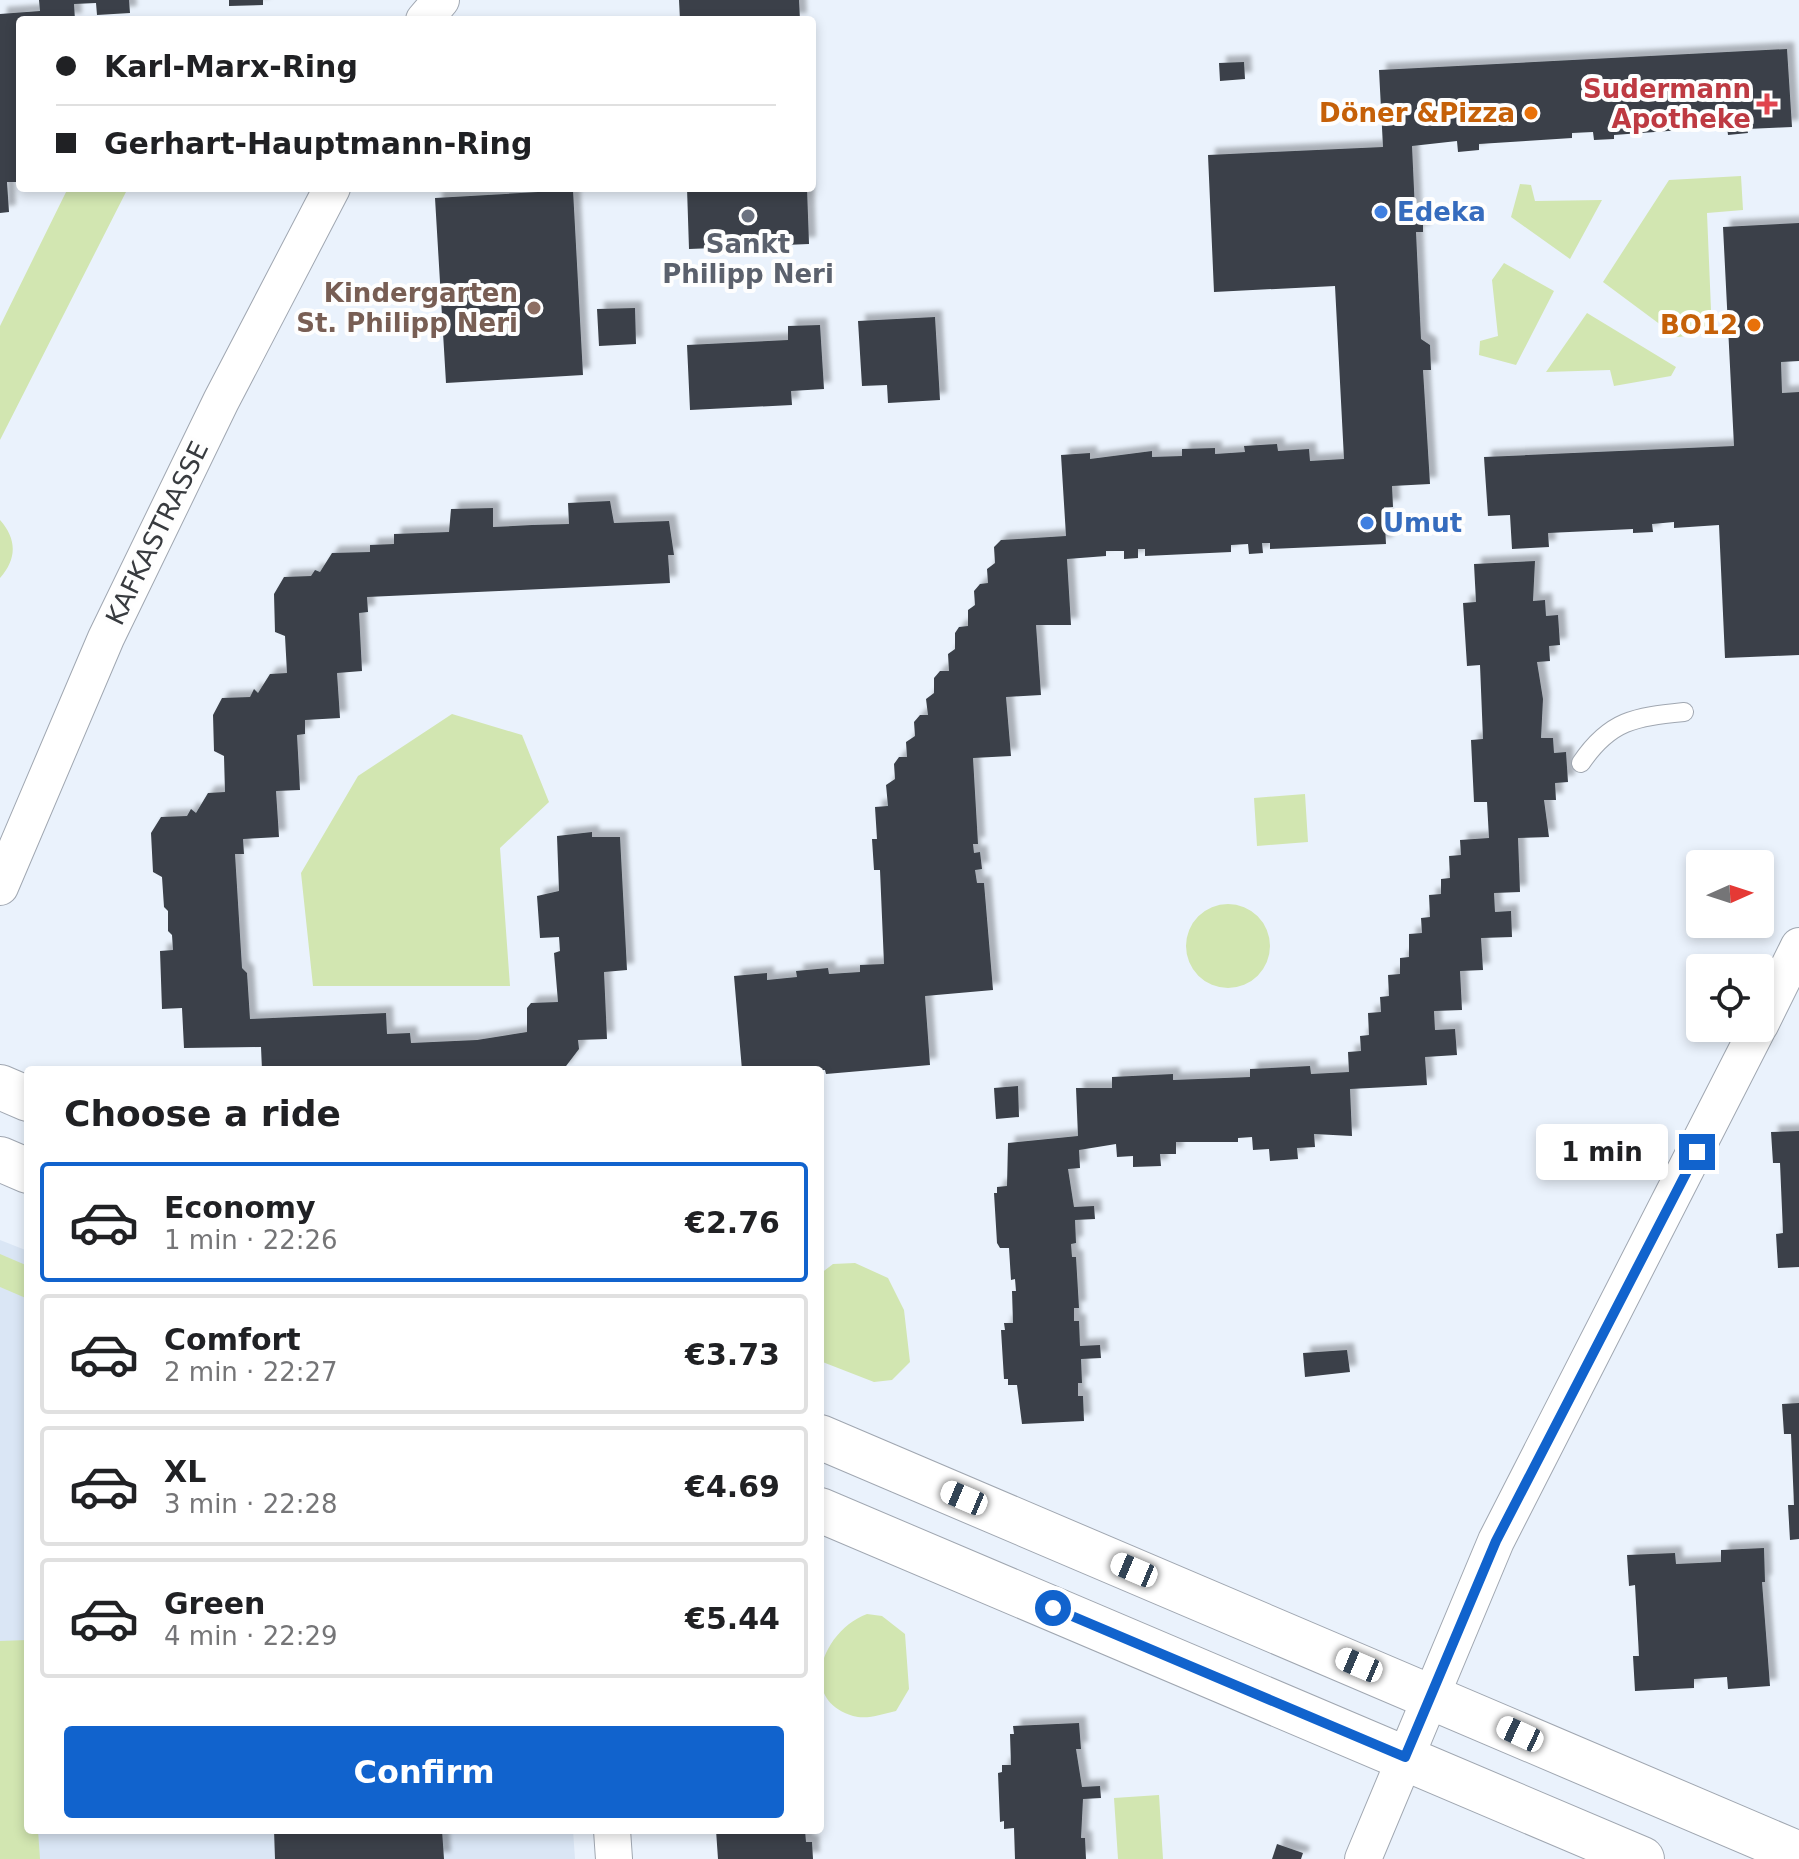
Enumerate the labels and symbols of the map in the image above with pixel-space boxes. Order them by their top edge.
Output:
place label: Sudermann Apotheke [1583,74,1751,134]
marker: Sudermann Apotheke [1758,95,1776,113]
place label: Döner &Pizza [1319,98,1515,128]
marker: Döner &Pizza [1522,104,1540,122]
place label: Edeka [1397,197,1486,227]
marker: Edeka [1372,203,1390,221]
marker: Sankt Philipp Neri [739,207,757,225]
place label: Sankt Philipp Neri [662,229,834,289]
place label: Kindergarten St. Philipp Neri [296,278,518,338]
marker: Kindergarten St. Philipp Neri [525,299,543,317]
place label: BO12 [1660,310,1738,340]
marker: BO12 [1745,316,1763,334]
street label: KAFKASTRASSE [100,436,214,630]
place label: Umut [1383,508,1462,538]
marker: Umut [1358,514,1376,532]
north arrow [1686,850,1774,938]
callout: 1 min [1537,1124,1669,1180]
route end [1679,1134,1715,1170]
car [937,1478,991,1518]
car [1107,1550,1161,1590]
route start [1035,1590,1071,1626]
car [1332,1645,1386,1685]
car [1493,1713,1547,1755]

